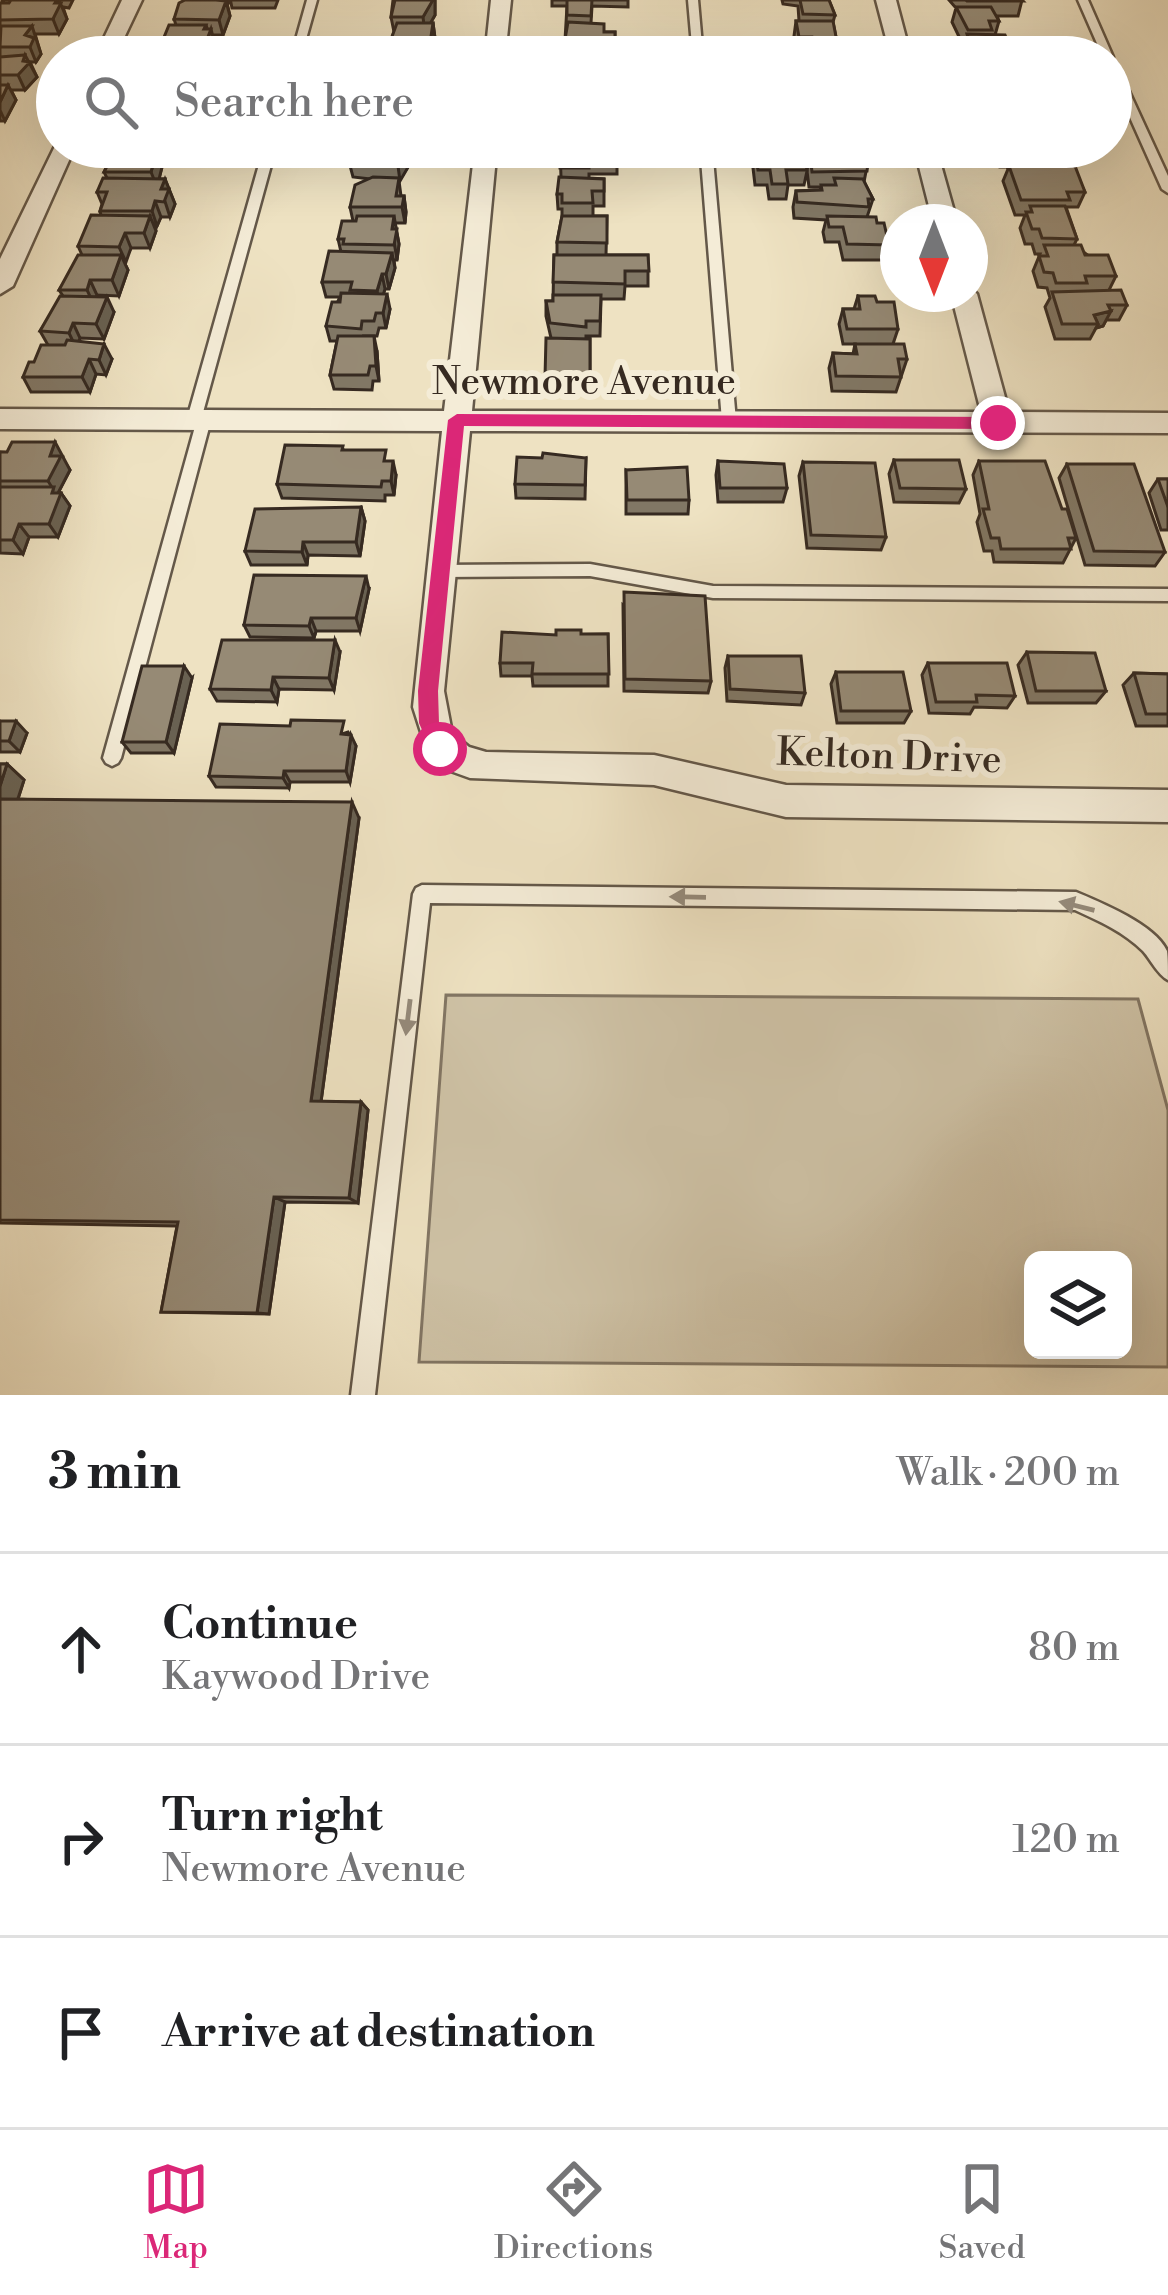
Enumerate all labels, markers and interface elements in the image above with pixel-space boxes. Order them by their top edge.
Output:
search box [36,36,1132,168]
icon: search [78,69,144,135]
text: Search here [174,74,414,131]
north arrow [880,204,988,312]
street label: Newmore Avenue [432,358,736,407]
route end [971,396,1025,450]
route start [413,722,467,776]
street label: Kelton Drive [776,729,1002,785]
one-way arrow [668,887,706,907]
one-way arrow [1058,896,1095,915]
one-way arrow [398,999,417,1036]
map controls [1024,1251,1132,1359]
button: layers [1024,1251,1132,1359]
text: 3 min [48,1441,181,1505]
text: Walk · 200 m [897,1449,1120,1498]
text: Continue [162,1596,358,1653]
icon: ahead [48,1616,114,1682]
text: 80 m [1028,1624,1120,1673]
text: Kaywood Drive [162,1653,430,1702]
text: Turn right [162,1788,383,1845]
icon: right [48,1808,114,1874]
text: 120 m [1012,1816,1120,1865]
text: Newmore Avenue [162,1845,466,1894]
icon: arrive [48,2000,114,2066]
text: Arrive at destination [162,2004,595,2061]
tab: Map [143,2156,209,2269]
tab: Directions [494,2156,653,2269]
tab: Saved [939,2156,1025,2269]

